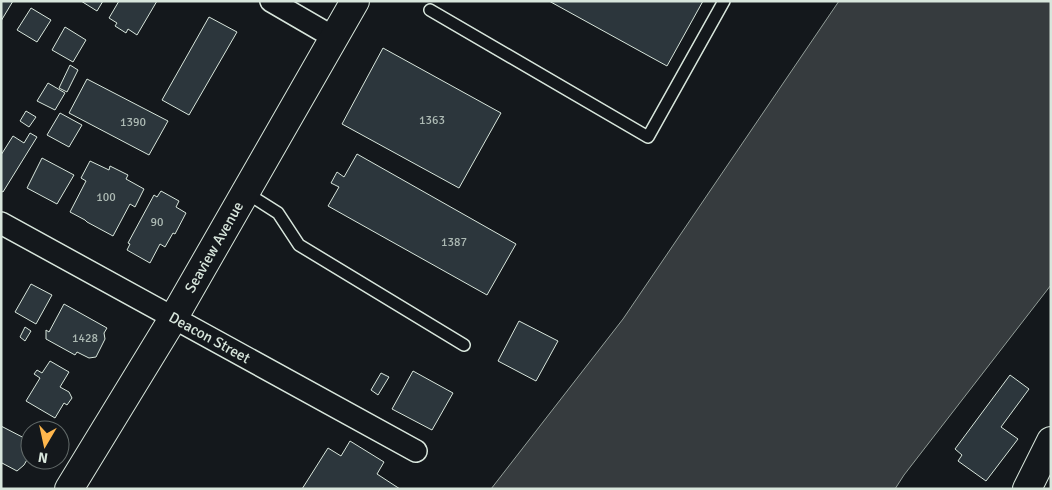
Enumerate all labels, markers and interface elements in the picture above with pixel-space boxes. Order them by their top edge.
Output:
house number: 1363 [419,113,445,128]
house number: 1390 [120,115,146,130]
house number: 100 [96,190,116,205]
street label: Seaview Avenue [181,198,247,296]
house number: 90 [151,215,163,230]
house number: 1387 [441,235,467,250]
street label: Deacon Street [166,308,253,367]
house number: 1428 [72,331,98,346]
north arrow [20,420,70,470]
text: N [37,448,49,467]

